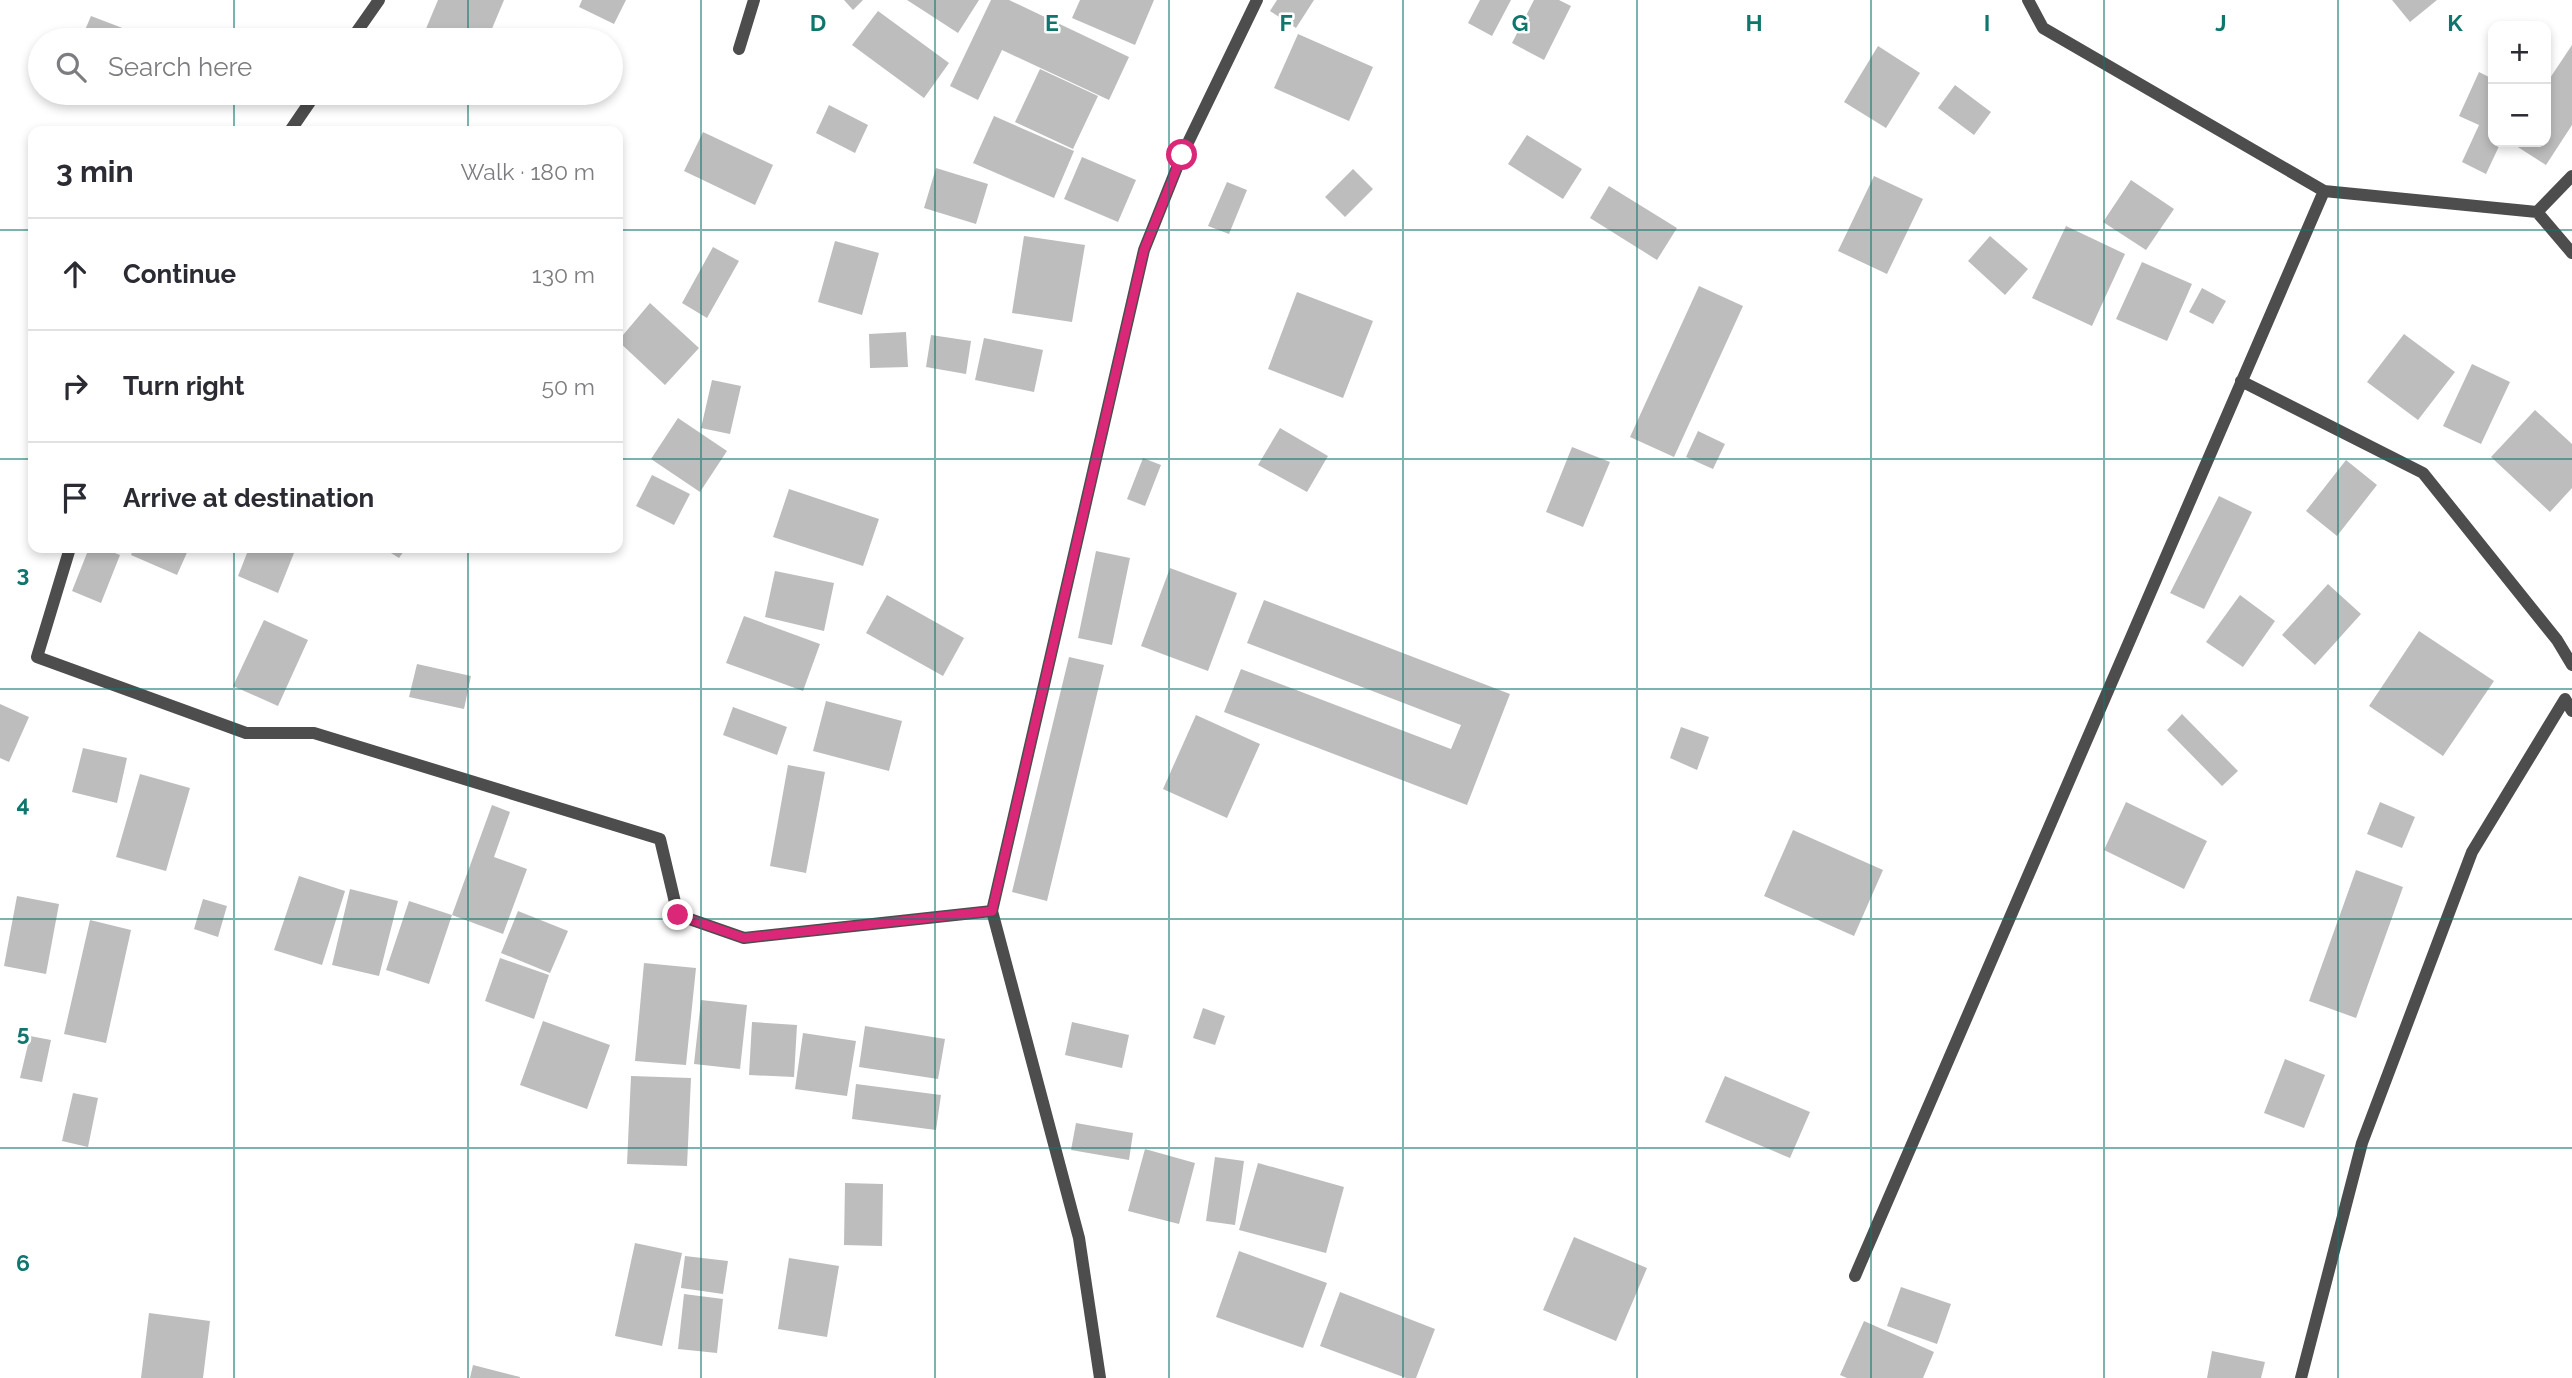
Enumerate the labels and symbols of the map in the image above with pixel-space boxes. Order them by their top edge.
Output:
text: D [810,9,826,36]
text: E [1045,9,1059,36]
text: F [1279,9,1293,36]
text: G [1512,9,1528,36]
text: H [1745,9,1763,36]
text: I [1984,9,1990,36]
text: J [2215,9,2227,36]
text: K [2447,9,2463,36]
route start [1166,139,1197,170]
text: 3 [17,560,29,587]
text: 4 [16,790,30,817]
route end [662,899,693,930]
text: 5 [17,1019,30,1046]
text: 6 [16,1249,30,1276]

